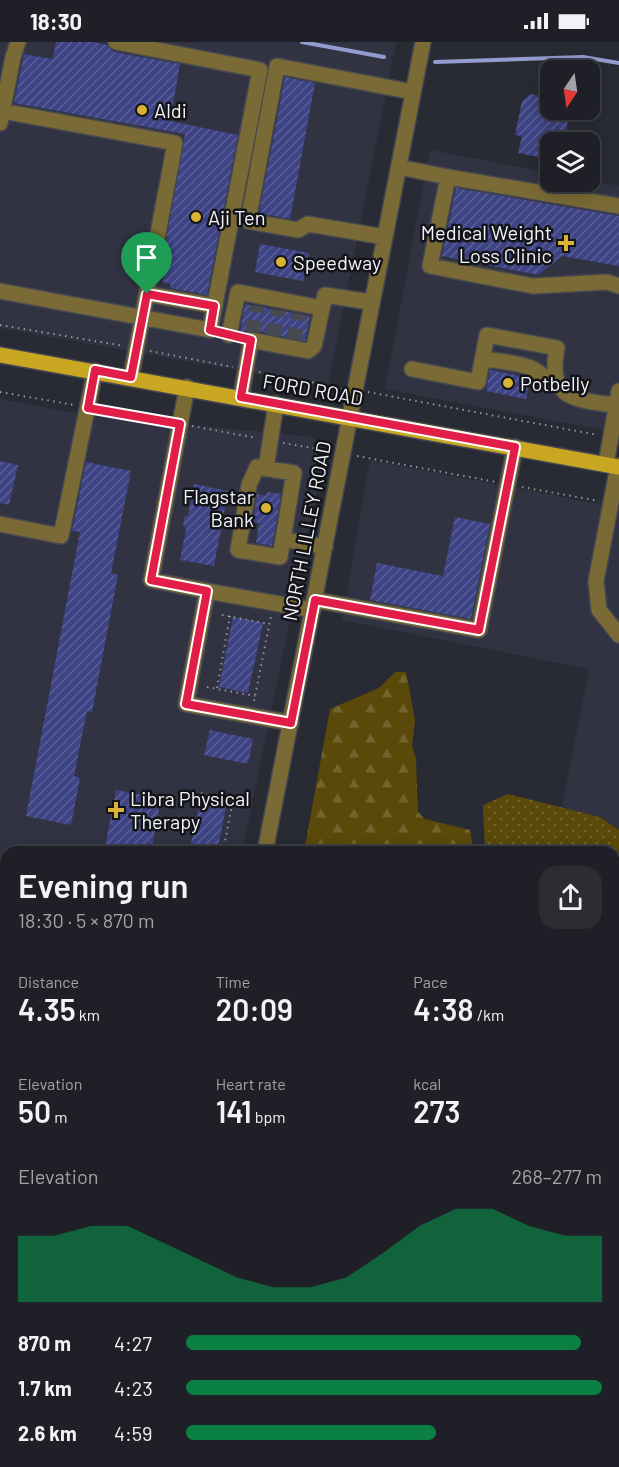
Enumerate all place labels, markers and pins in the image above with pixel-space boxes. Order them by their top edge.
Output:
place label: Aldi [154,98,187,122]
marker: Aldi [135,103,149,117]
place label: Aji Ten [208,205,266,229]
marker: Aji Ten [189,210,203,224]
place label: Medical Weight Loss Clinic [421,220,552,267]
pin [121,232,172,294]
marker: Medical Weight Loss Clinic [557,234,575,252]
place label: Speedway [293,250,381,274]
marker: Speedway [274,255,288,269]
place label: Potbelly [520,371,589,395]
marker: Potbelly [501,376,515,390]
place label: Flagstar Bank [183,484,254,531]
marker: Flagstar Bank [259,501,273,515]
place label: Libra Physical Therapy [130,786,250,833]
marker: Libra Physical Therapy [107,801,125,819]

